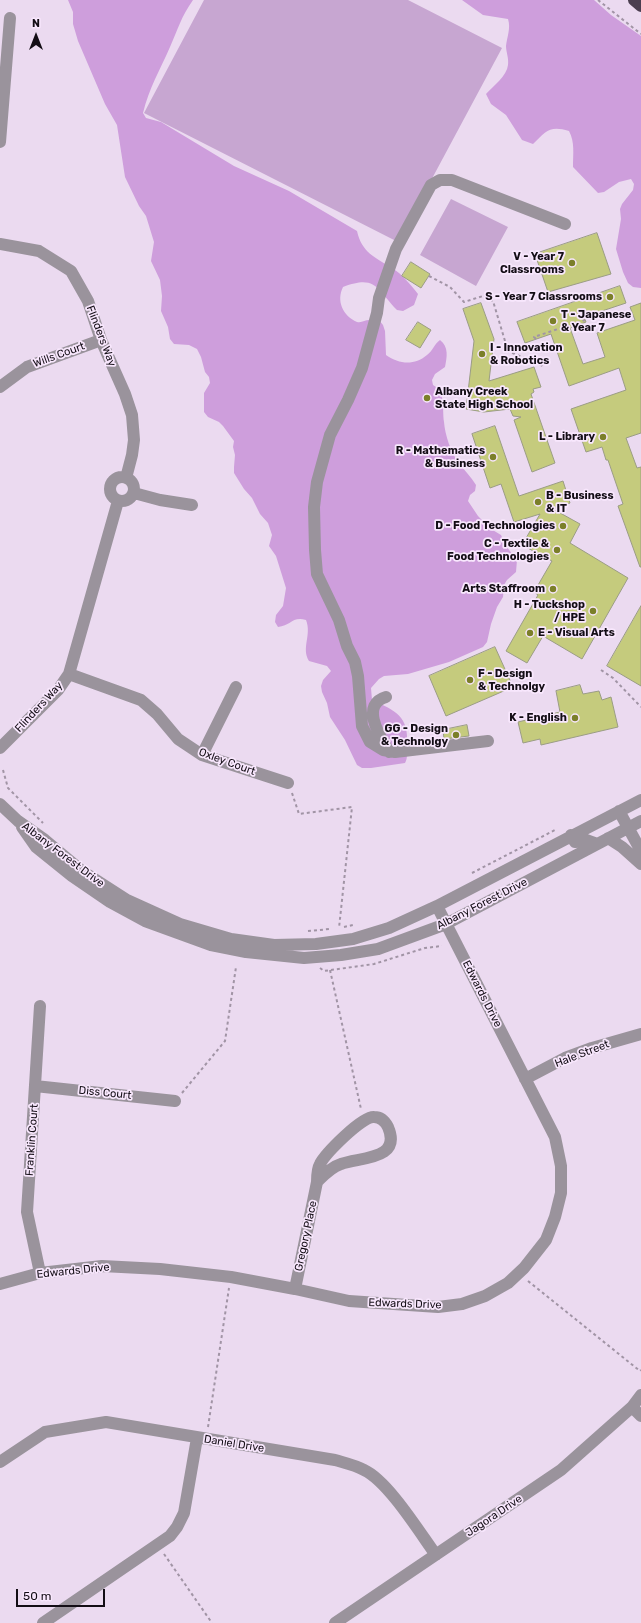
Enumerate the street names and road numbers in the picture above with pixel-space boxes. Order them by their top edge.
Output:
street label: Flinders Way [83,304,119,368]
street label: Wills Court [31,340,87,370]
street label: Flinders Way [12,679,66,735]
street label: Oxley Court [197,746,257,778]
street label: Albany Forest Drive [19,820,107,890]
street label: Albany Forest Drive [435,875,529,933]
street label: Edwards Drive [459,958,505,1030]
street label: Hale Street [553,1038,611,1070]
street label: Diss Court [78,1084,132,1102]
street label: Franklin Court [23,1104,41,1176]
street label: Gregory Place [292,1200,320,1272]
street label: Edwards Drive [36,1261,110,1281]
street label: Edwards Drive [368,1296,442,1312]
street label: Daniel Drive [203,1433,265,1455]
street label: Jagora Drive [463,1492,525,1540]

